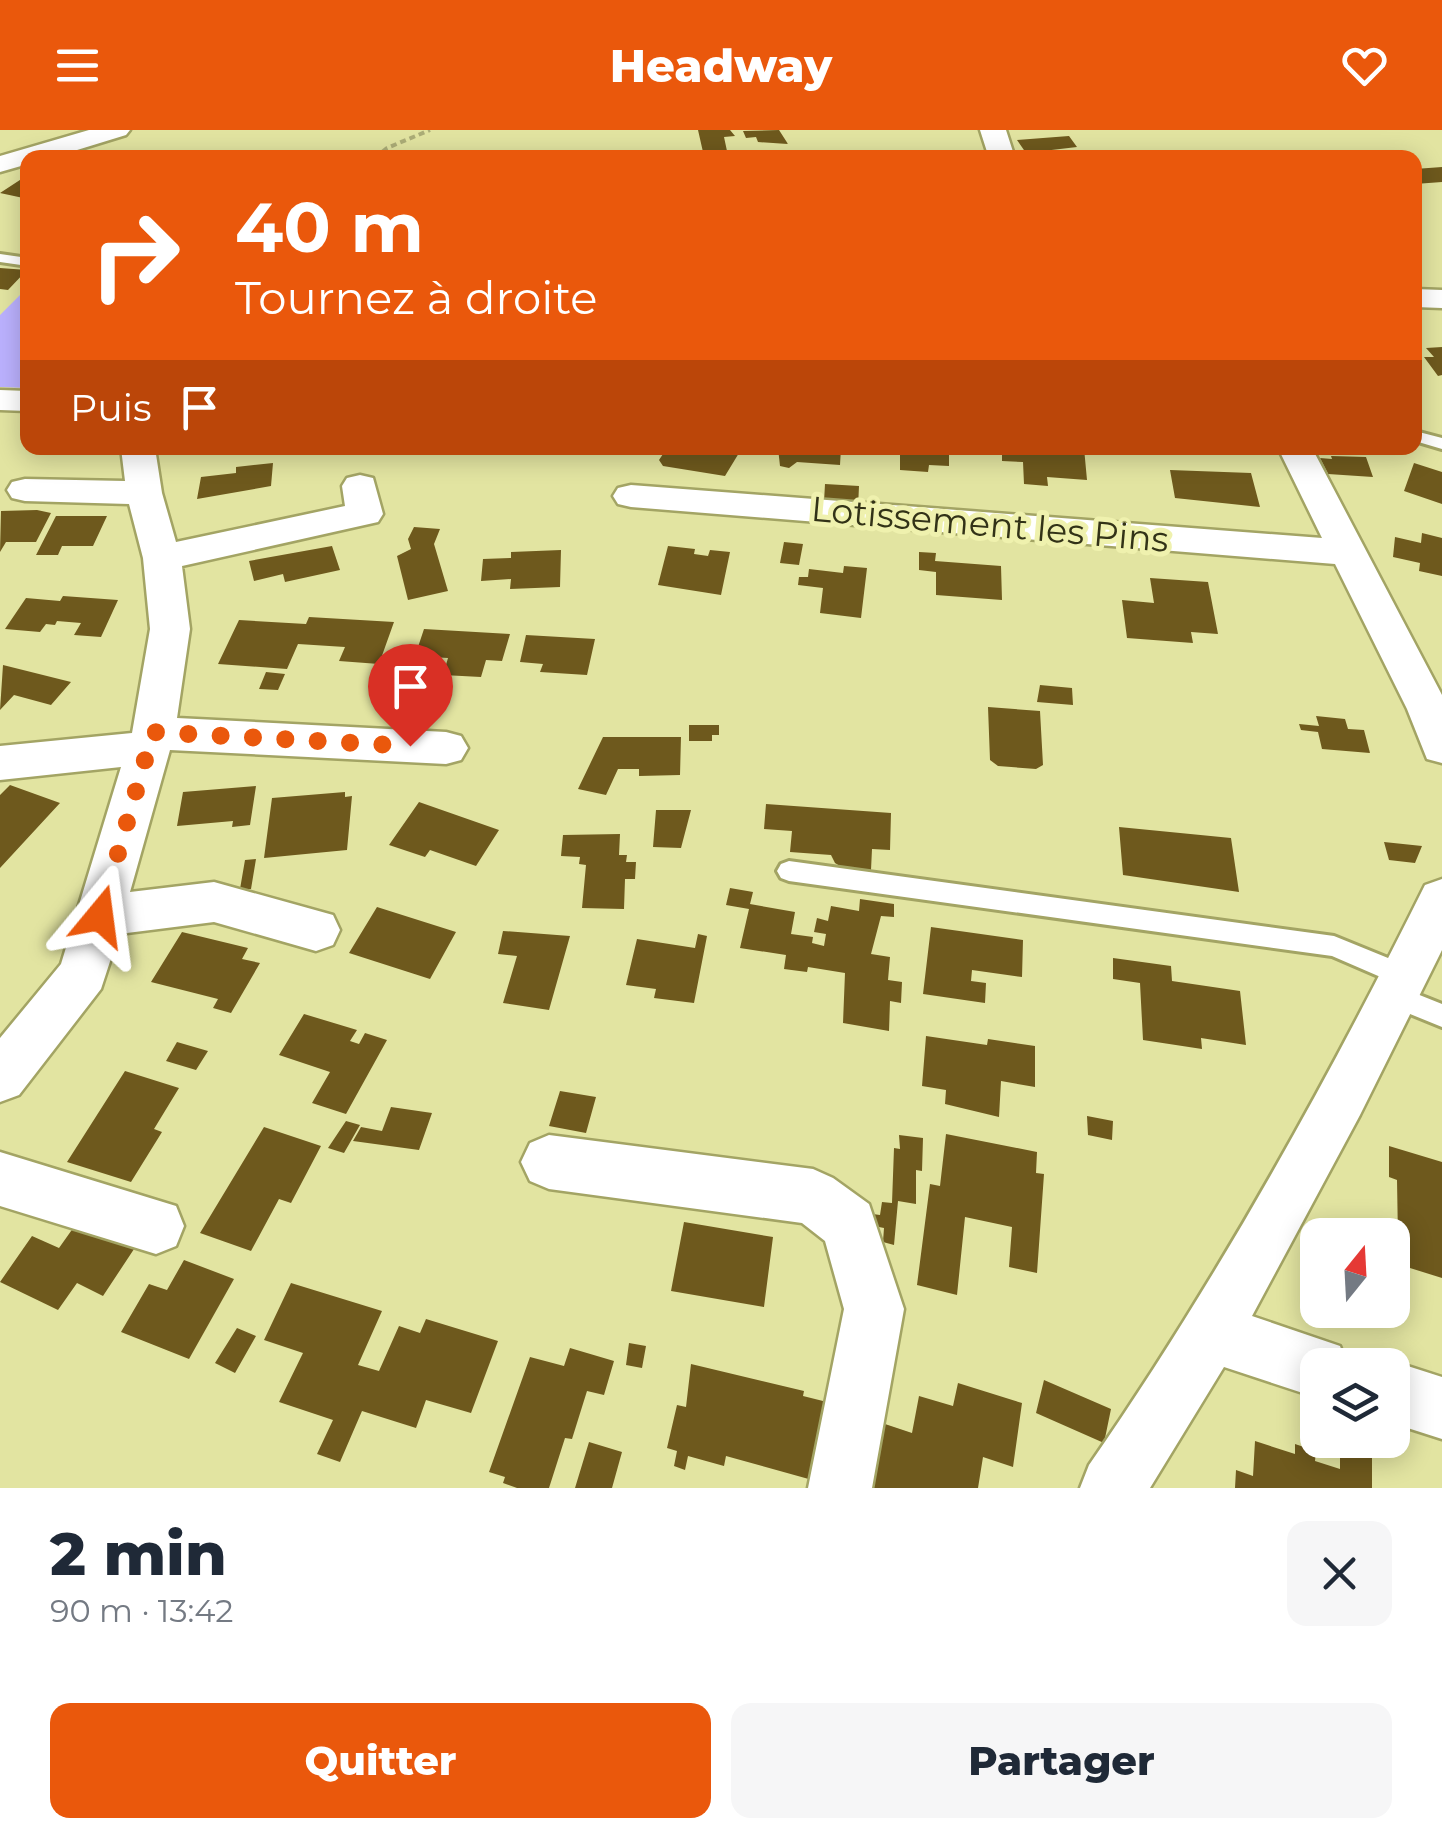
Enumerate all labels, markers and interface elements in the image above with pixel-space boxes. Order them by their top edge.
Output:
icon: menu [50,38,105,93]
text: Headway [610,38,832,93]
icon: heart [1337,38,1392,93]
text: 40 m [235,184,424,270]
icon: right [70,190,200,320]
text: Tournez à droite [235,270,598,325]
icon: arrive [172,380,227,435]
text: Puis [70,384,152,431]
street label: Lotissement les Pins [809,487,1171,561]
pin [368,644,453,747]
icon: arrive [383,659,438,714]
position arrow [48,864,152,968]
north arrow [1300,1218,1410,1328]
map controls [1300,1218,1410,1458]
button: layers [1300,1348,1410,1458]
text: 2 min [50,1517,227,1590]
button: close [1287,1521,1392,1626]
text: 90 m · 13:42 [50,1591,233,1630]
button: Quitter [50,1703,711,1818]
button: Partager [731,1703,1392,1818]

